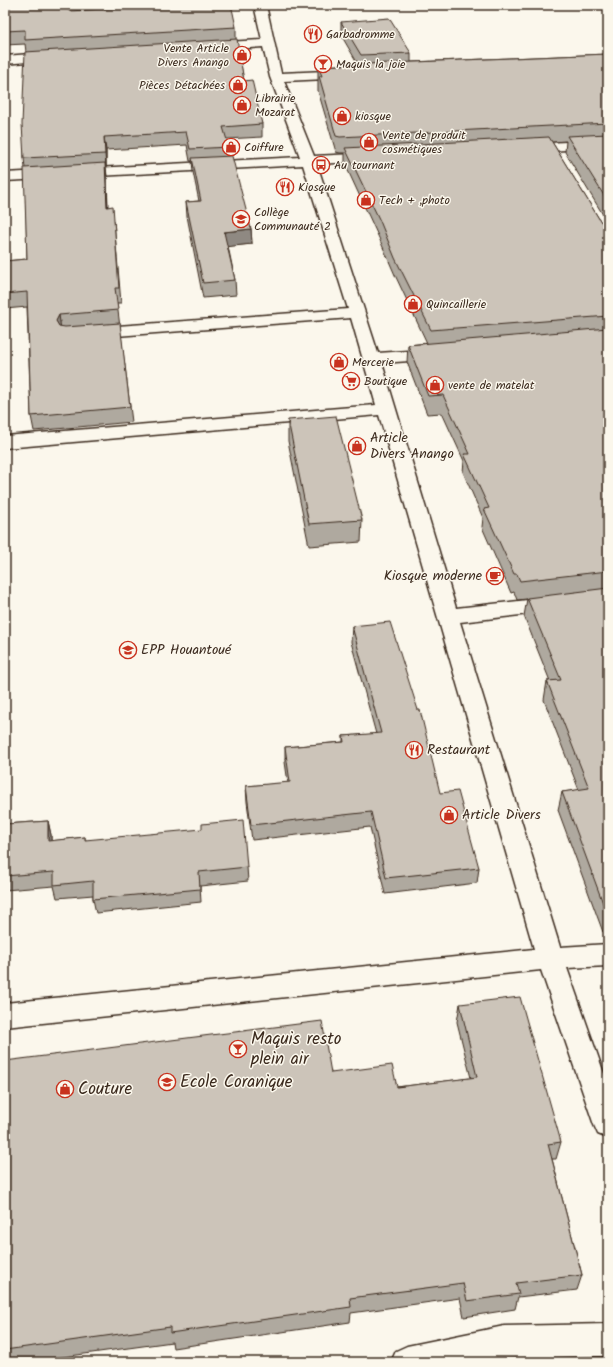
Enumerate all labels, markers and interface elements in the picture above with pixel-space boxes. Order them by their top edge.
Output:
restaurant icon: Garbadromme [303,24,323,44]
place label: Garbadromme [326,25,395,44]
place label: Vente Article Divers Anango [157,39,230,72]
shop icon: Vente Article Divers Anango [232,45,252,65]
bar icon: Maquis la joie [313,54,333,74]
place label: Maquis la joie [336,55,406,74]
shop icon: Pièces Détachées [228,75,248,95]
place label: Pièces Détachées [139,76,225,95]
place label: Librairie Mozarat [255,89,296,122]
shop icon: Librairie Mozarat [232,95,252,115]
shop icon: kiosque [332,106,352,126]
place label: kiosque [355,107,391,126]
place label: Vente de produit cosmétiques [382,126,466,159]
shop icon: Vente de produit cosmétiques [359,132,379,152]
shop icon: Coiffure [221,137,241,157]
place label: Coiffure [244,138,284,157]
bus stop icon: Au tournant [311,155,331,175]
place label: Au tournant [334,156,395,175]
restaurant icon: Kiosque [275,177,295,197]
place label: Kiosque [298,178,336,197]
shop icon: Tech + ,photo [356,190,376,210]
place label: Tech + ,photo [379,191,450,210]
place label: Collège Communauté 2 [254,203,331,236]
school or university icon: Collège Communauté 2 [231,209,251,229]
shop icon: Quincaillerie [403,294,423,314]
place label: Quincaillerie [426,295,487,314]
shop icon: Mercerie [329,352,349,372]
place label: Mercerie [352,353,394,372]
supermarket icon: Boutique [341,371,361,391]
place label: Boutique [364,372,408,391]
shop icon: vente de matelat [425,375,445,395]
place label: vente de matelat [448,376,535,395]
place label: Article Divers Anango [370,427,454,465]
shop icon: Article Divers Anango [347,436,367,456]
place label: Kiosque moderne [384,565,483,587]
cafe icon: Kiosque moderne [485,566,505,586]
place label: EPP Houantoué [141,639,232,661]
school or university icon: EPP Houantoué [118,640,138,660]
place label: Restaurant [427,739,491,761]
restaurant icon: Restaurant [404,740,424,760]
place label: Article Divers [462,804,541,826]
shop icon: Article Divers [439,805,459,825]
place label: Maquis resto plein air [250,1026,342,1073]
bar icon: Maquis resto plein air [228,1039,248,1059]
place label: Ecole Coranique [180,1069,293,1096]
school or university icon: Ecole Coranique [157,1072,177,1092]
place label: Couture [78,1076,132,1103]
shop icon: Couture [55,1079,75,1099]

